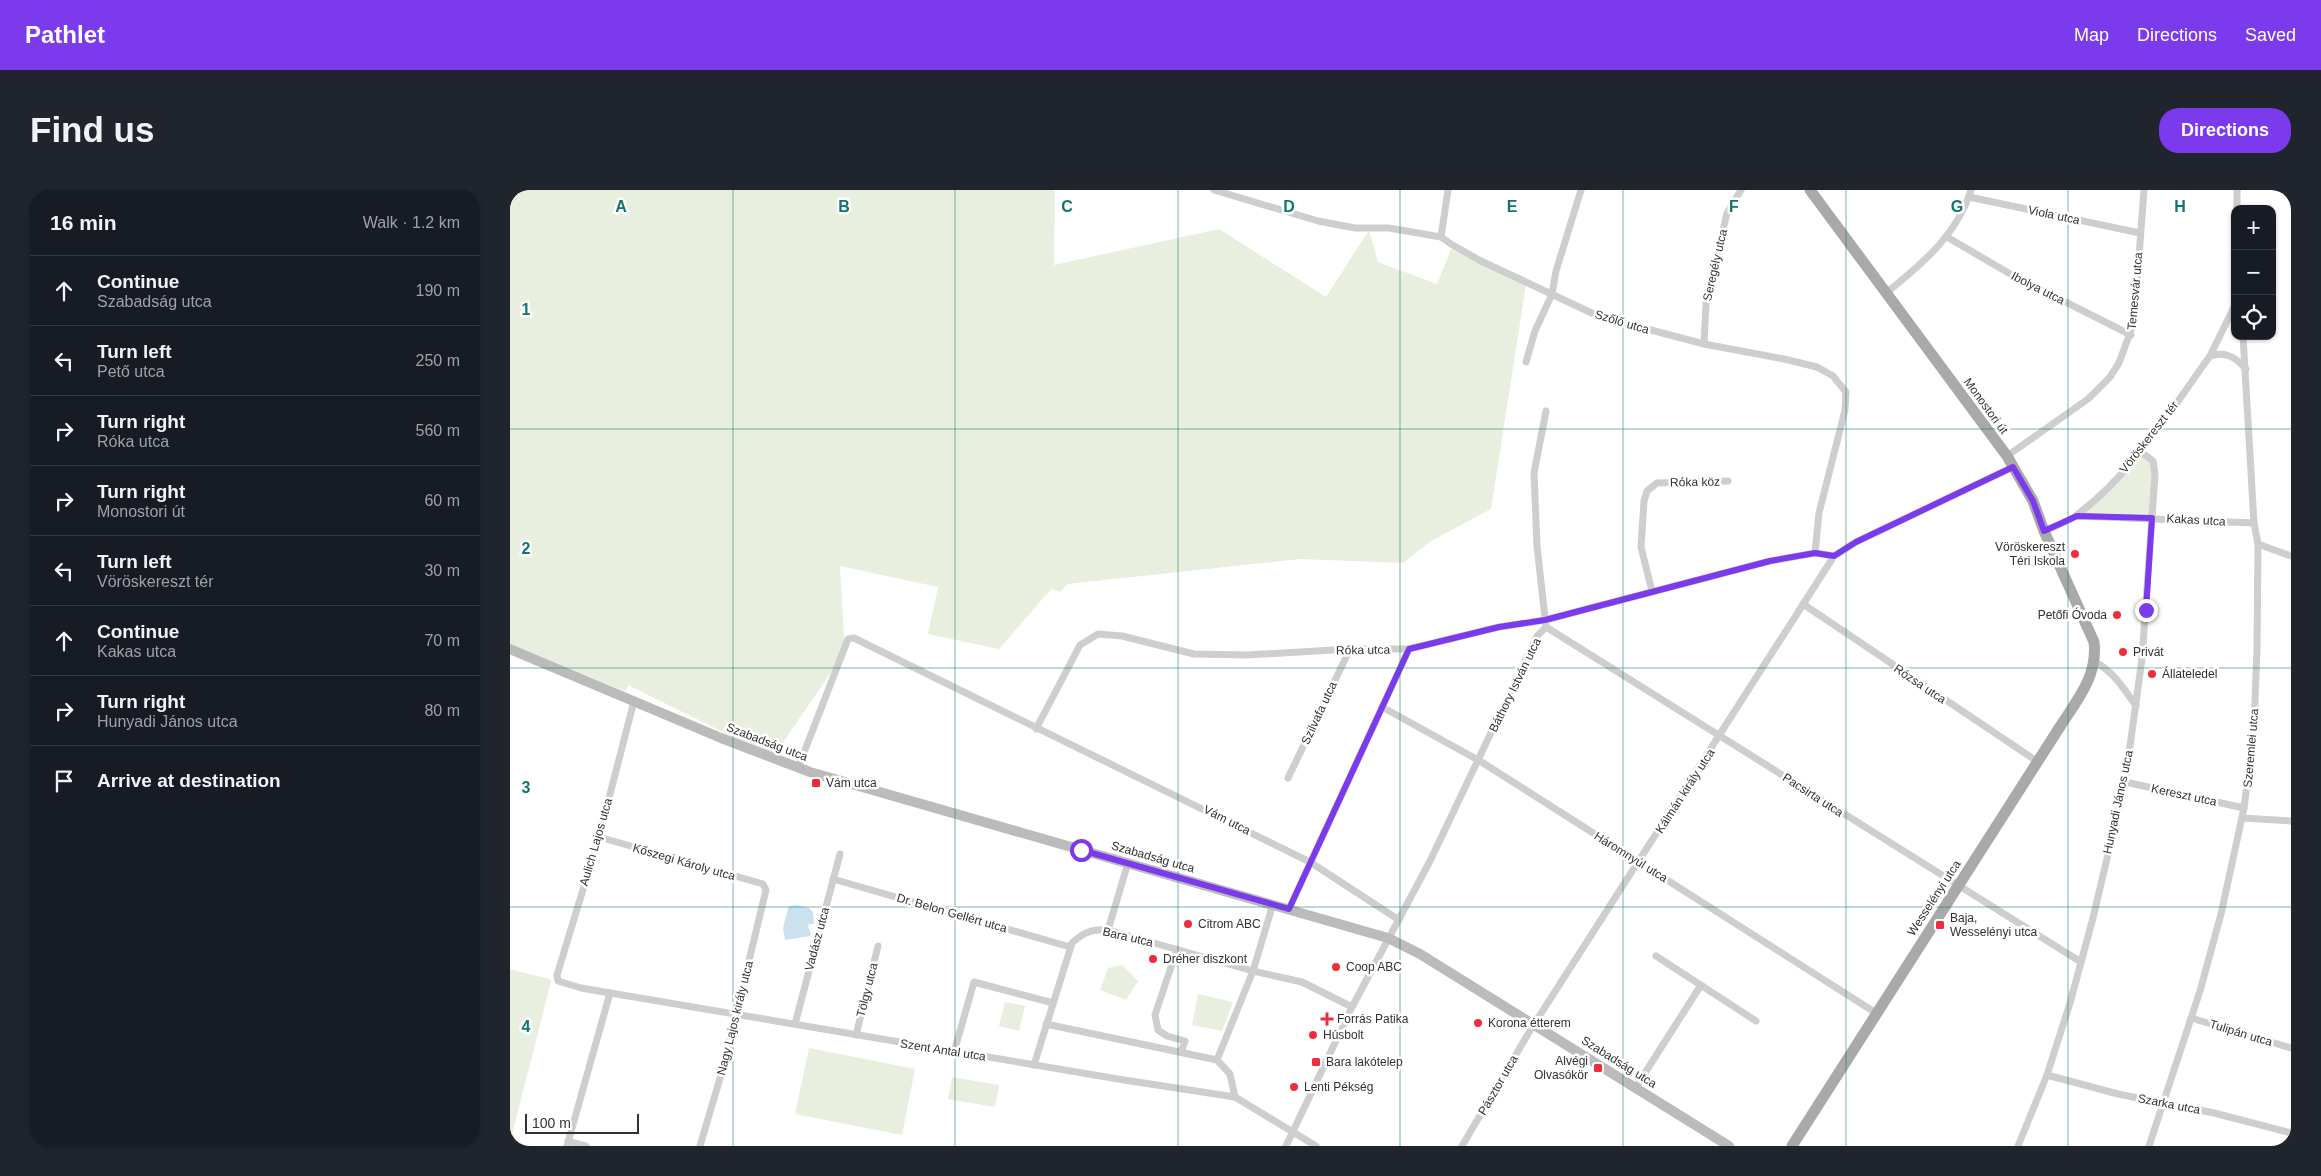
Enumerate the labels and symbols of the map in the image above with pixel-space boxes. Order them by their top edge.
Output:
text: A [615,198,627,215]
text: B [838,198,850,215]
text: C [1061,198,1073,215]
text: D [1283,198,1295,215]
text: E [1507,198,1518,215]
text: F [1729,198,1739,215]
text: G [1951,198,1963,215]
text: H [2174,198,2186,215]
street label: Viola utca [2027,203,2081,227]
street label: Seregély utca [1700,227,1730,302]
street label: Temesvár utca [2125,251,2145,330]
street label: Ibolya utca [2009,269,2067,308]
text: 1 [522,301,531,318]
street label: Szőlő utca [1593,307,1651,337]
street label: Monostori út [1961,375,2011,437]
street label: Vöröskereszt tér [2117,398,2181,476]
street label: Róka köz [1670,475,1720,489]
street label: Kakas utca [2166,511,2226,529]
text: 2 [522,540,531,557]
place label: Vöröskereszt Téri Iskola [1995,540,2066,568]
marker: Vöröskereszt Téri Iskola [2069,548,2081,560]
route end [2135,599,2158,622]
place label: Petőfi Óvoda [2038,607,2107,622]
marker: Petőfi Óvoda [2111,609,2123,621]
street label: Báthory István utca [1486,635,1544,734]
street label: Róka utca [1336,643,1390,657]
place label: Privát [2133,645,2164,659]
marker: Privát [2117,646,2129,658]
street label: Rózsa utca [1891,661,1949,707]
place label: Állateledel [2162,666,2217,681]
marker: Állateledel [2146,668,2158,680]
street label: Szilvafa utca [1298,679,1340,747]
street label: Szeremlei utca [2241,708,2261,788]
street label: Szabadság utca [724,720,810,764]
street label: Kálmán király utca [1652,746,1718,836]
street label: Hunyadi János utca [2100,749,2136,855]
street label: Pacsirta utca [1780,770,1846,820]
place label: Vám utca [826,776,877,790]
marker: Vám utca [810,777,822,789]
text: 3 [522,779,531,796]
street label: Kereszt utca [2150,781,2218,809]
street label: Aulich Lajos utca [577,796,615,888]
street label: Vám utca [1201,802,1253,838]
street label: Háromnyúl utca [1592,829,1671,885]
street label: Szabadság utca [1110,838,1197,876]
route start [1070,839,1093,862]
street label: Kőszegi Károly utca [631,841,737,883]
street label: Wesselényi utca [1904,857,1964,938]
street label: Dr. Belon Gellért utca [895,891,1009,936]
street label: Vadász utca [802,905,832,972]
place label: Baja, Wesselényi utca [1950,911,2037,939]
place label: Citrom ABC [1198,917,1261,931]
marker: Citrom ABC [1182,918,1194,930]
marker: Baja, Wesselényi utca [1934,919,1946,931]
street label: Bara utca [1101,924,1155,950]
place label: Dréher diszkont [1163,952,1248,966]
marker: Dréher diszkont [1147,953,1159,965]
street label: Nagy Lajos király utca [714,959,756,1077]
place label: Coop ABC [1346,960,1402,974]
street label: Tölgy utca [854,961,881,1019]
marker: Coop ABC [1330,961,1342,973]
place label: Forrás Patika [1337,1012,1409,1026]
marker: Forrás Patika [1321,1013,1333,1025]
place label: Korona étterem [1488,1016,1571,1030]
marker: Korona étterem [1472,1017,1484,1029]
street label: Tulipán utca [2208,1017,2274,1049]
text: 4 [522,1018,531,1035]
place label: Húsbolt [1323,1028,1364,1042]
marker: Húsbolt [1307,1029,1319,1041]
street label: Szabadság utca [1579,1033,1659,1091]
street label: Szent Antal utca [899,1036,987,1064]
street label: Pásztor utca [1475,1052,1521,1117]
place label: Alvégi Olvasókör [1534,1054,1588,1082]
place label: Bara lakótelep [1326,1055,1403,1069]
marker: Bara lakótelep [1310,1056,1322,1068]
marker: Alvégi Olvasókör [1592,1062,1604,1074]
place label: Lenti Pékség [1304,1080,1373,1094]
marker: Lenti Pékség [1288,1081,1300,1093]
street label: Szarka utca [2137,1091,2202,1117]
scale bar [525,1111,639,1134]

